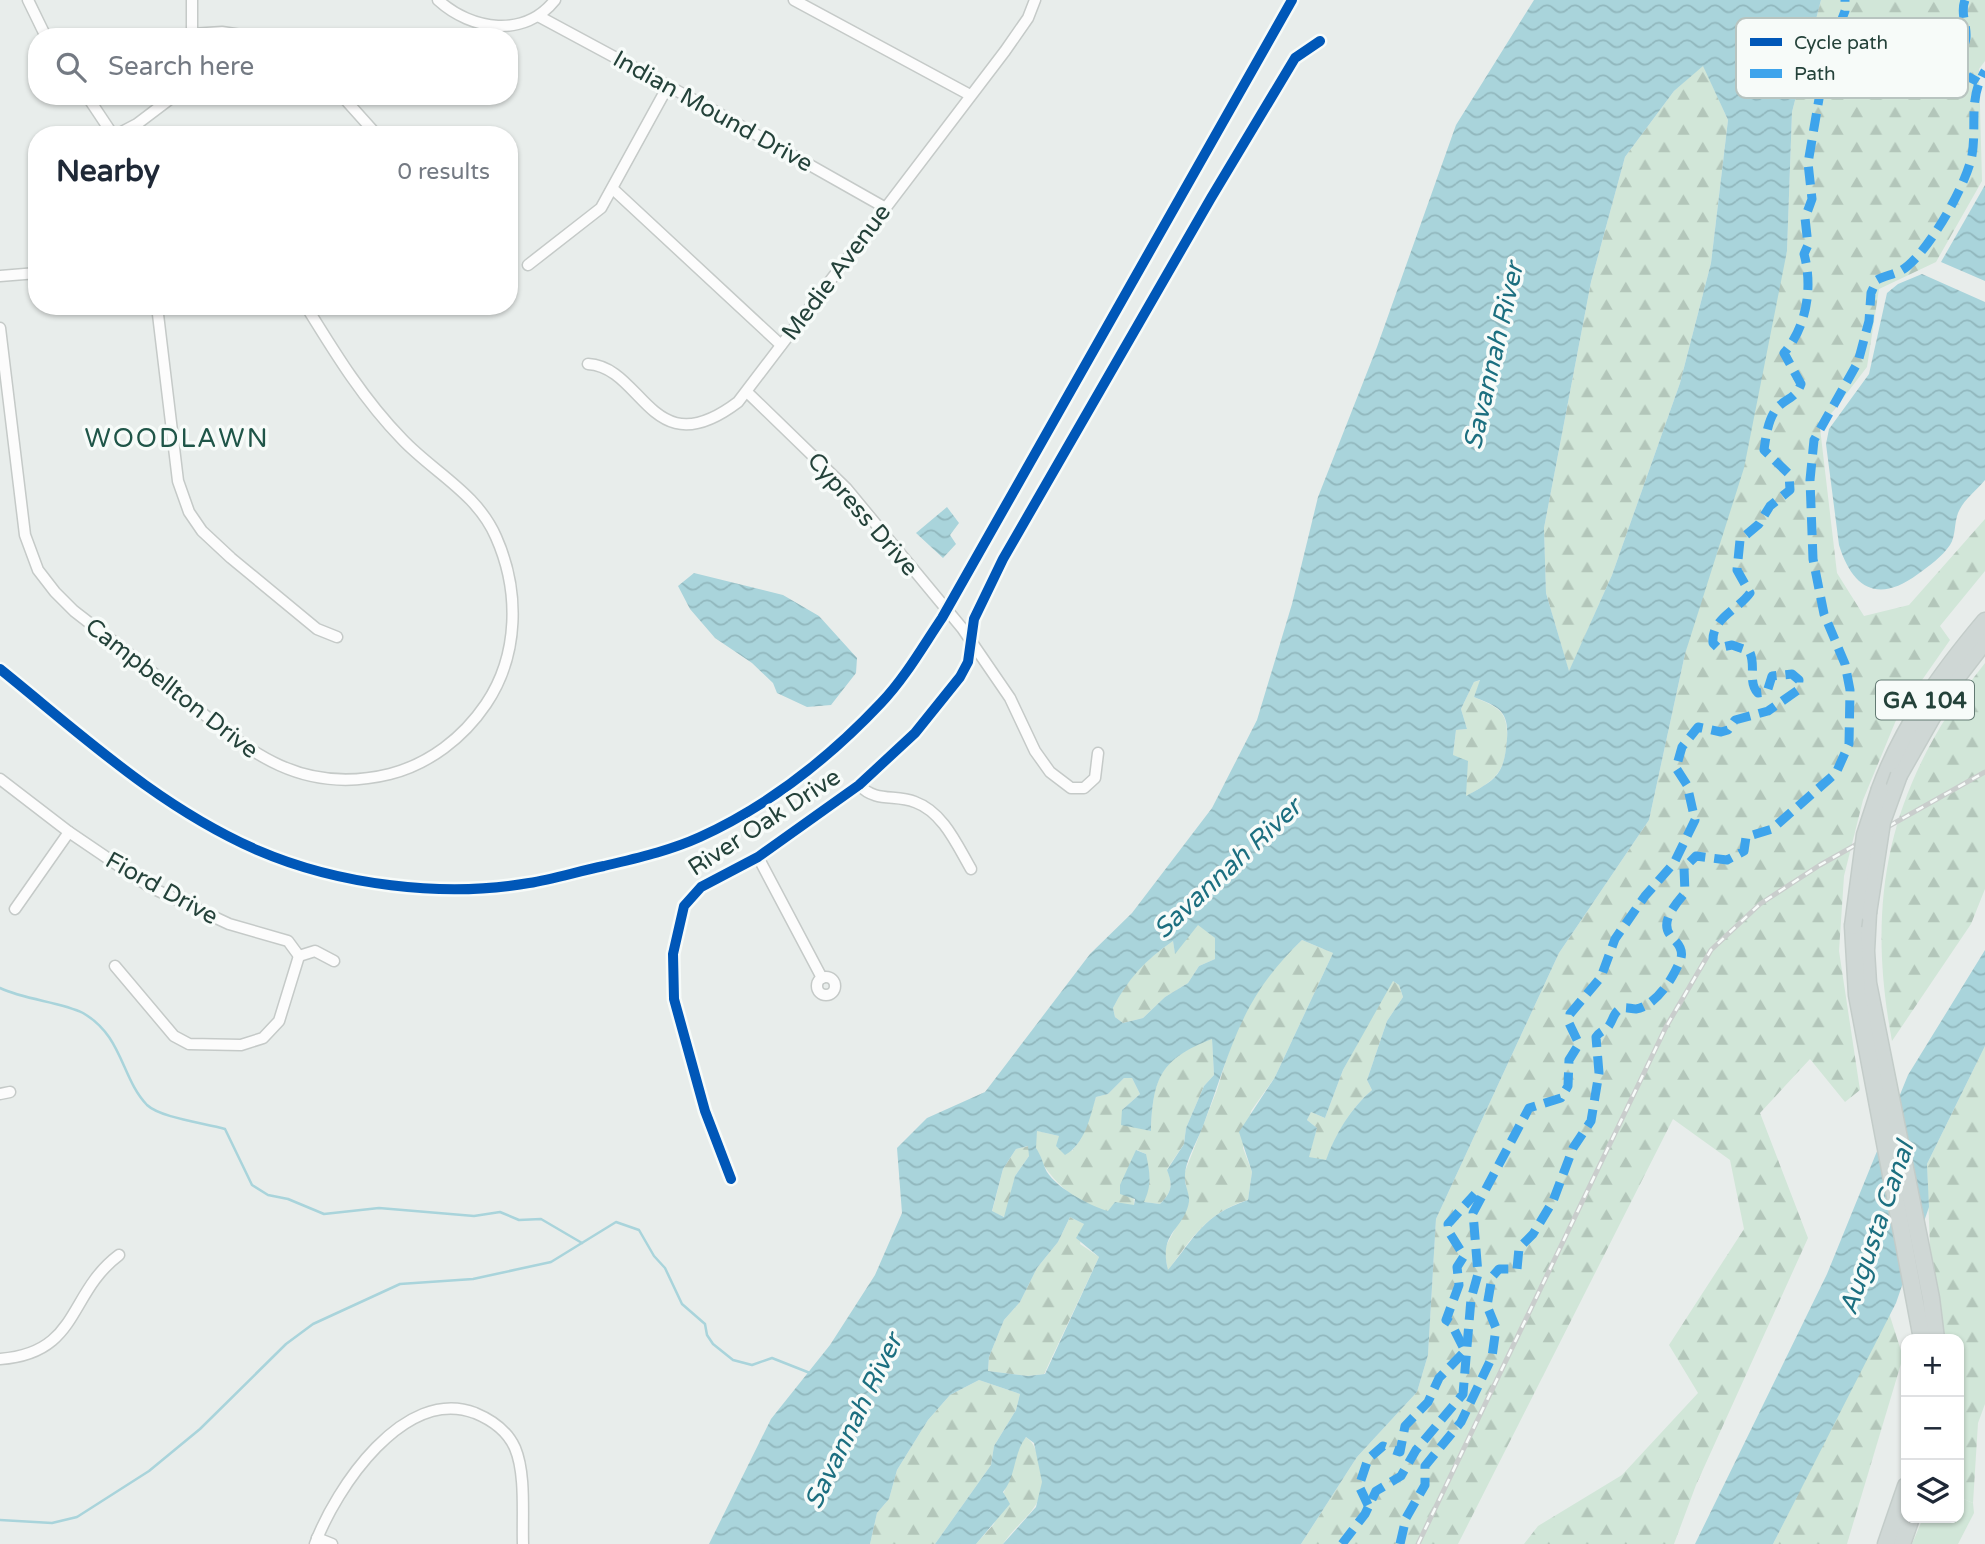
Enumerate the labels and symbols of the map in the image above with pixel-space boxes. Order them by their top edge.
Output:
legend [1736,18,1968,98]
text: Cycle path [1794,32,1888,54]
street label: Indian Mound Drive [608,44,818,178]
text: Path [1794,63,1836,85]
street label: Medie Avenue [776,198,897,346]
water label: Savannah River [1457,257,1531,453]
district label: WOODLAWN [84,423,270,454]
street label: Cypress Drive [801,447,924,582]
street label: Campbellton Drive [79,612,264,765]
road number: GA 104 [1876,680,1974,720]
street label: River Oak Drive [683,762,846,882]
water label: Savannah River [1147,790,1310,945]
street label: Fiord Drive [100,846,223,931]
water label: Augusta Canal [1832,1135,1922,1318]
water label: Savannah River [798,1326,911,1514]

